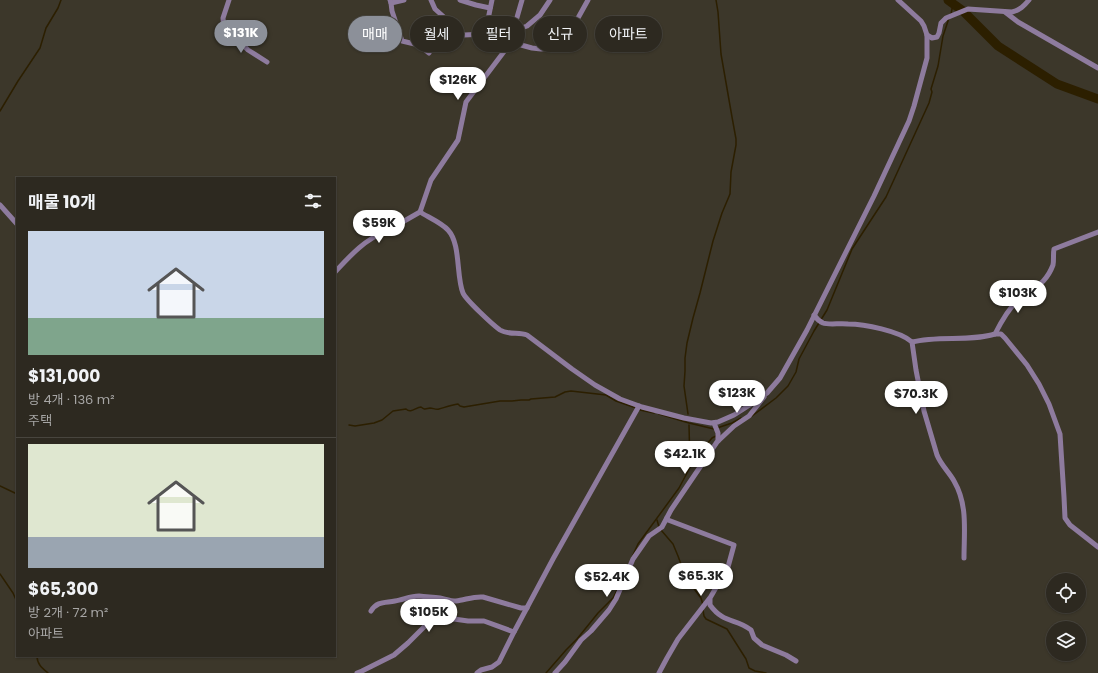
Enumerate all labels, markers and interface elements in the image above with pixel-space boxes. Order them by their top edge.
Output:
chip: 매매 [348,16,402,52]
chip: 월세 [410,16,464,52]
chip: 필터 [472,16,525,52]
chip: 신규 [533,16,587,52]
chip: 아파트 [595,16,662,52]
pin: $131K [213,20,269,54]
text: $131K [223,23,259,42]
pin: $126K [430,67,486,101]
text: $126K [439,70,477,89]
text: 매물 10개 [28,190,96,214]
icon: filters [302,190,324,212]
pin: $59K [355,210,403,244]
text: $59K [362,213,396,232]
icon: home [140,257,212,329]
pin: $103K [990,280,1046,314]
text: $103K [999,283,1037,302]
text: $131,000 [28,364,100,388]
pin: $123K [709,380,765,414]
pin: $70.3K [883,381,949,415]
text: $123K [718,383,756,402]
text: $70.3K [894,384,938,403]
text: 방 4개 · 136 m² [28,390,115,409]
text: 주택 [28,411,52,430]
pin: $42.1K [652,441,718,475]
text: $42.1K [664,444,706,463]
icon: home [140,470,212,542]
pin: $65.3K [668,563,734,597]
pin: $52.4K [574,564,640,598]
text: $65.3K [678,566,724,585]
text: $52.4K [584,567,630,586]
map controls [1046,573,1086,661]
button: locate [1046,573,1086,613]
text: $65,300 [28,577,98,601]
pin: $105K [401,599,457,633]
text: $105K [409,602,449,621]
text: 방 2개 · 72 m² [28,603,108,622]
button: layers [1046,621,1086,661]
text: 아파트 [28,624,64,643]

